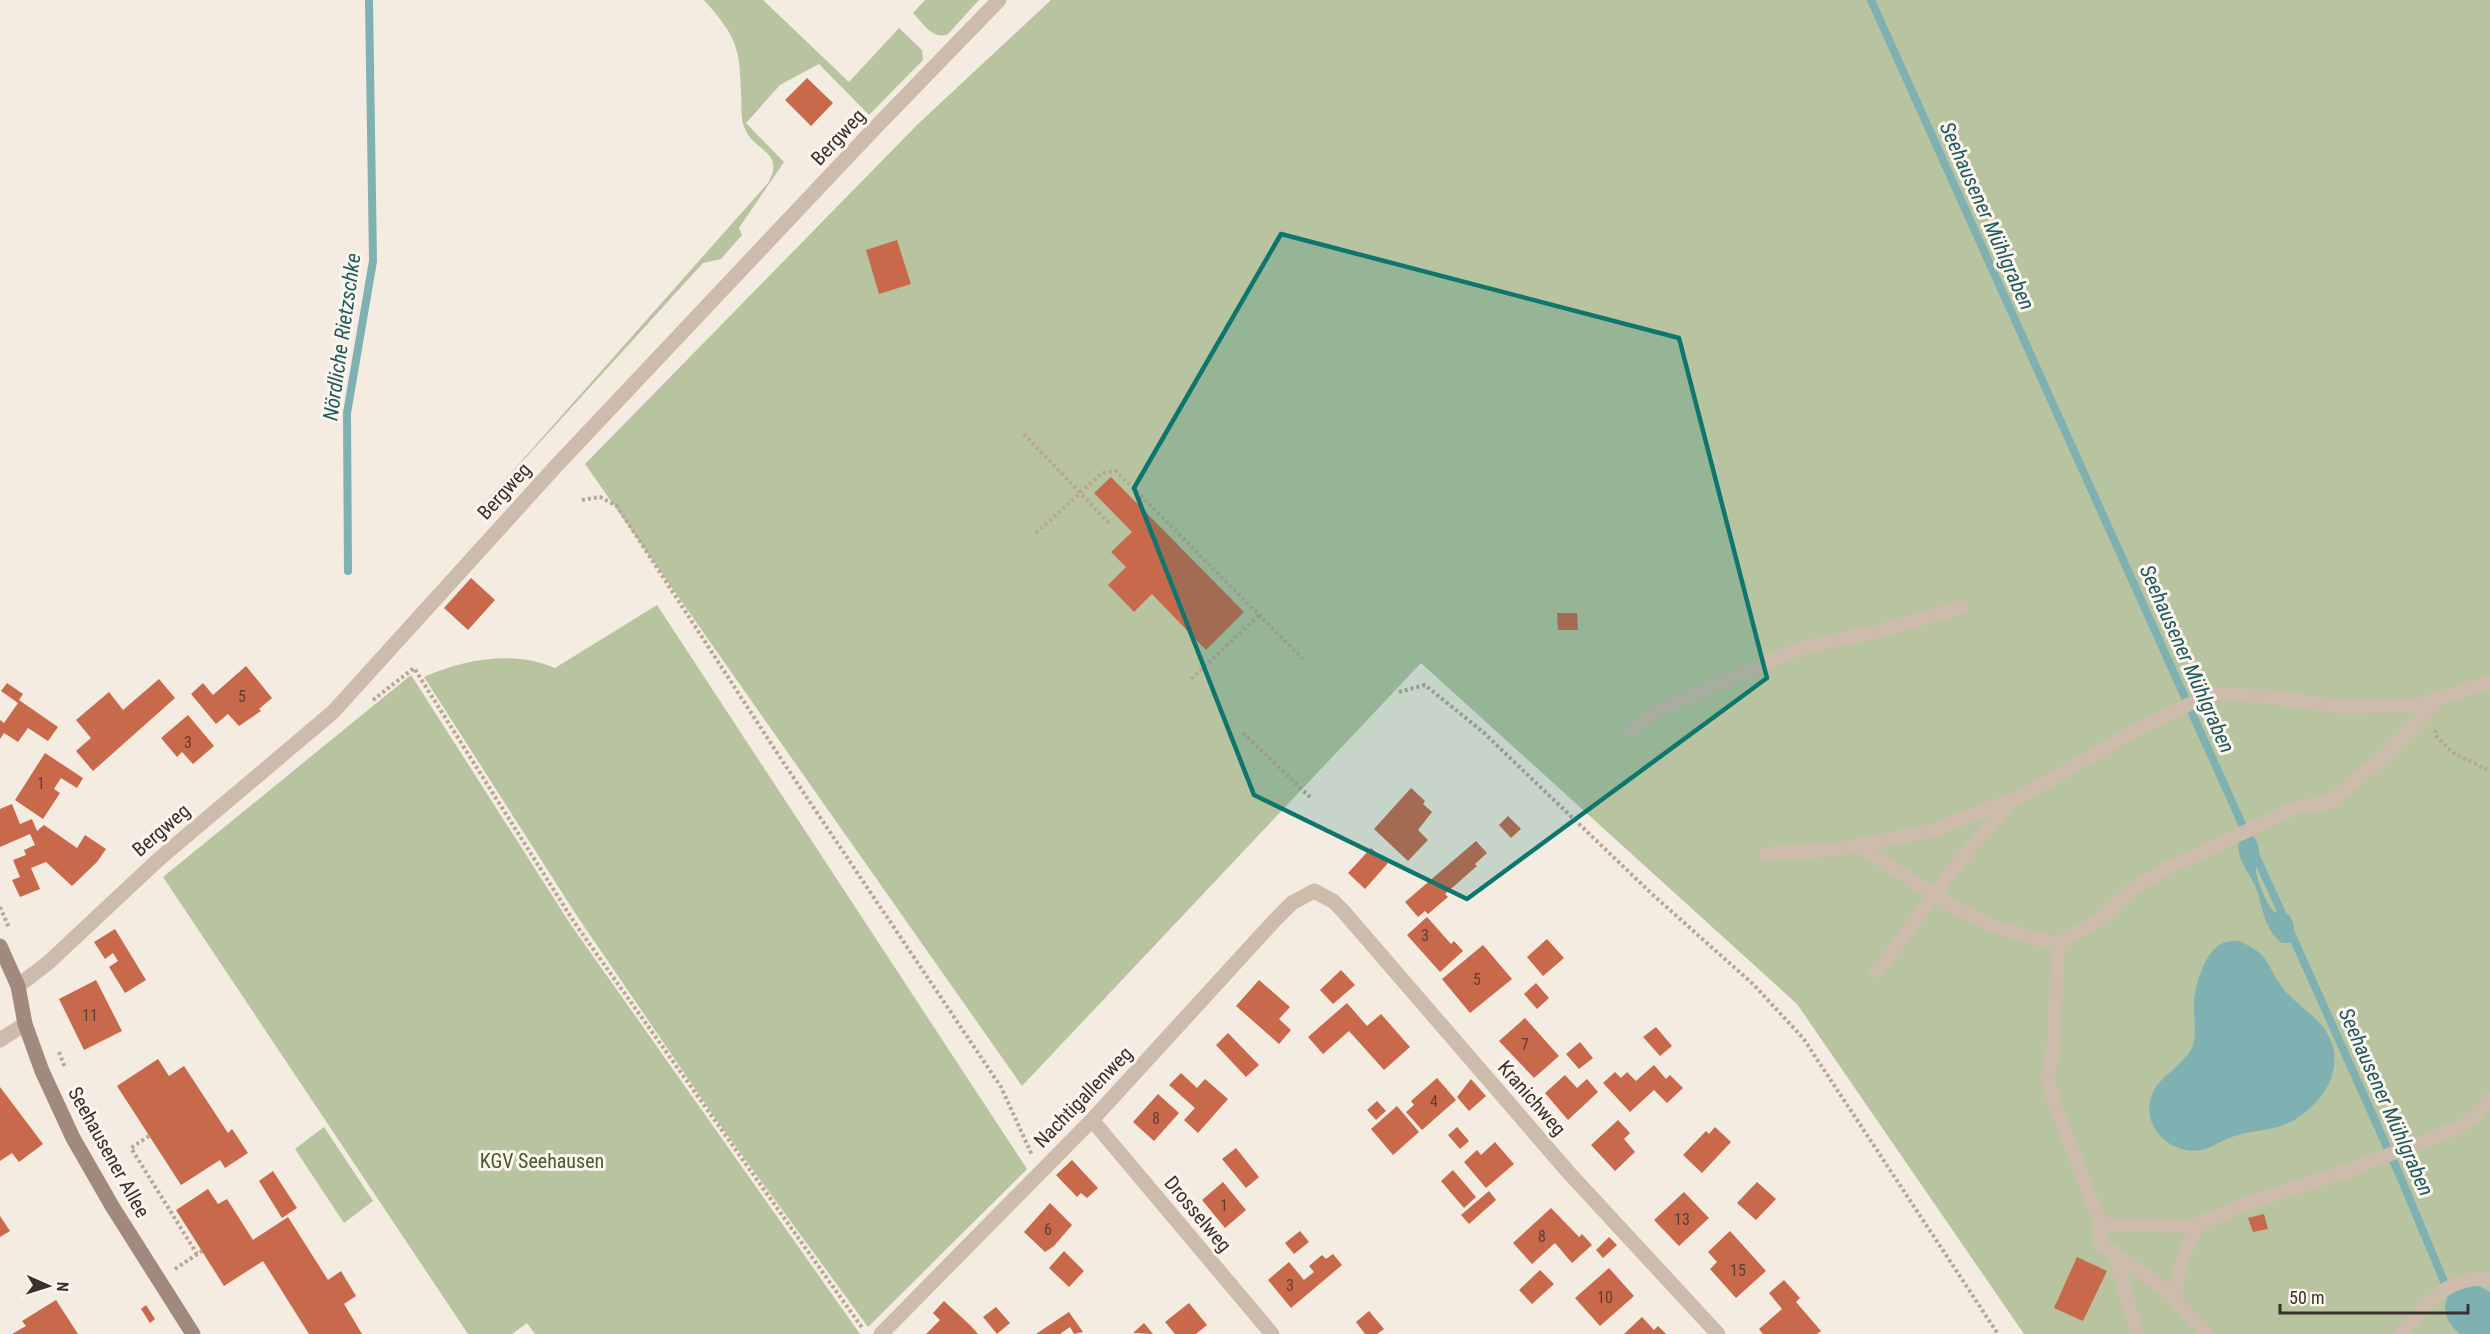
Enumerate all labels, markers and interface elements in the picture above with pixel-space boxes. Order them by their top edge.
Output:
street label: Bergweg [806,104,870,170]
water label: Seehausener Mühlgraben [1935,118,2039,314]
water label: Nördliche Rietzschke [318,252,366,422]
street label: Bergweg [472,458,536,524]
water label: Seehausener Mühlgraben [2135,561,2239,757]
house number: 5 [238,687,246,706]
house number: 3 [184,733,192,752]
house number: 1 [37,774,45,793]
street label: Bergweg [127,799,195,861]
house number: 3 [1421,926,1429,945]
house number: 5 [1473,970,1481,989]
water label: Seehausener Mühlgraben [2334,1004,2438,1200]
house number: 11 [82,1006,98,1025]
house number: 7 [1521,1035,1529,1054]
street label: Nachtigallenweg [1029,1041,1137,1153]
street label: Kranichweg [1493,1056,1571,1140]
street label: Seehausener Allee [63,1082,155,1222]
house number: 4 [1430,1092,1438,1111]
house number: 8 [1152,1109,1160,1128]
park label: KGV Seehausen [480,1149,604,1173]
street label: Drosselweg [1159,1171,1237,1257]
house number: 1 [1220,1196,1228,1215]
house number: 13 [1674,1210,1690,1229]
house number: 6 [1044,1220,1052,1239]
house number: 8 [1538,1227,1546,1246]
north arrow [18,1256,78,1316]
house number: 15 [1730,1261,1746,1280]
house number: 3 [1286,1276,1294,1295]
scale bar [2280,1277,2468,1315]
text: N [53,1281,72,1292]
text: 50 m [2289,1287,2324,1308]
house number: 10 [1597,1288,1613,1307]

